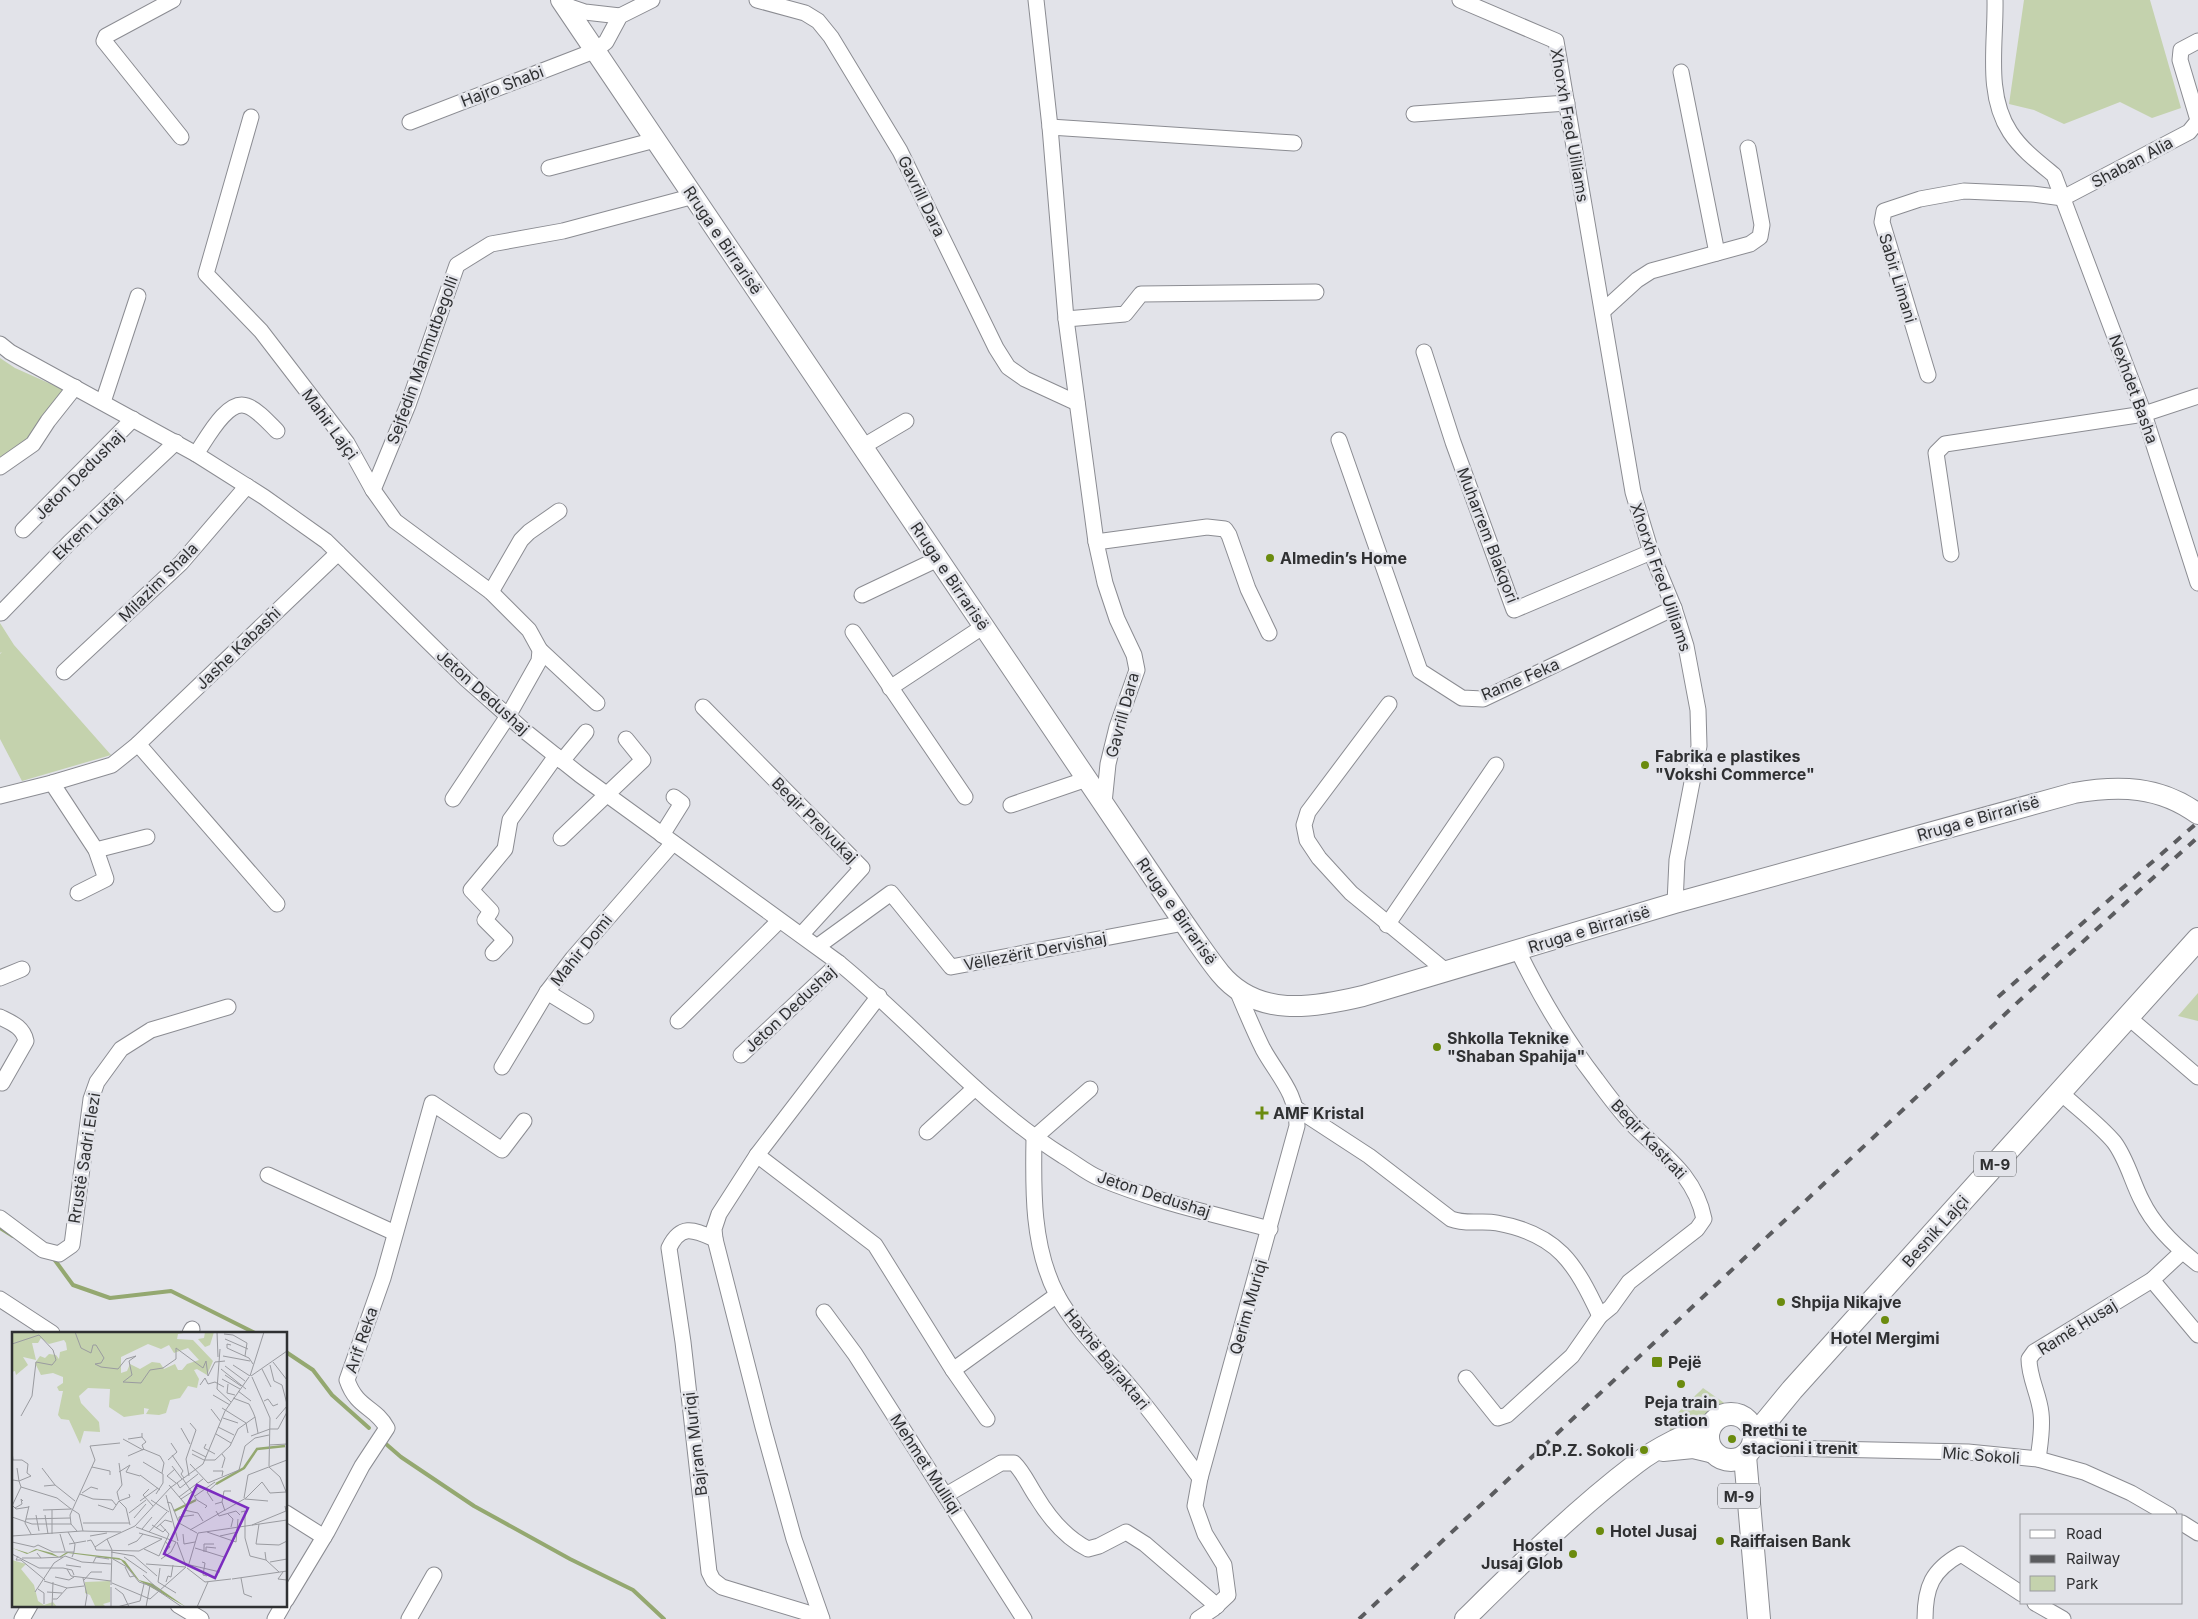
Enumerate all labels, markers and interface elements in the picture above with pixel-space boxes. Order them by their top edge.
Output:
street label: Xhorxh Fred Uilliams [1547,46,1593,204]
street label: Hajro Shabi [458,61,546,111]
street label: Shaban Alia [2088,132,2176,192]
street label: Gavrill Dara [894,152,950,240]
street label: Rruga e Birrarisë [679,182,767,298]
street label: Sabir Limani [1875,231,1921,325]
street label: Sejfedin Mahmutbegolli [382,273,462,447]
street label: Nexhdet Basha [2105,332,2163,446]
street label: Mahir Lajçi [298,385,362,463]
street label: Jeton Dedushaj [30,426,128,524]
street label: Muharrem Blakqori [1453,464,1523,606]
street label: Ekrem Lutaj [48,488,126,564]
street label: Xhorxh Fred Uilliams [1626,500,1696,654]
street label: Rruga e Birrarisë [906,518,994,634]
street label: Milazim Shala [114,538,202,626]
place label: Almedin’s Home [1280,548,1407,568]
marker: Almedin’s Home [1264,552,1276,564]
street label: Jashe Kabashi [191,602,285,694]
street label: Jeton Dedushaj [432,645,534,739]
street label: Rame Feka [1478,654,1562,704]
street label: Gavrill Dara [1101,670,1143,760]
place label: Fabrika e plastikes "Vokshi Commerce" [1655,746,1815,784]
marker: Fabrika e plastikes "Vokshi Commerce" [1639,759,1651,771]
street label: Beqir Prelvukaj [768,773,862,867]
street label: Rruga e Birrarisë [1914,791,2042,845]
street label: Rruga e Birrarisë [1133,853,1221,969]
street label: Rruga e Birrarisë [1526,901,1652,957]
street label: Mahir Domi [546,910,616,990]
street label: Vëllezërit Dervishaj [962,927,1108,975]
street label: Jeton Dedushaj [740,961,840,1057]
place label: Shkolla Teknike "Shaban Spahija" [1447,1028,1585,1066]
marker: Shkolla Teknike "Shaban Spahija" [1431,1041,1443,1053]
street label: Rrustë Sadri Elezi [64,1091,104,1225]
street label: Beqir Kastrati [1607,1095,1691,1183]
place label: AMF Kristal [1273,1103,1364,1123]
marker: AMF Kristal [1255,1106,1269,1120]
road number: M-9 [1974,1152,2016,1176]
street label: Jeton Dedushaj [1095,1166,1213,1222]
street label: Besnik Lajçi [1898,1191,1972,1271]
street label: Qerim Muriqi [1225,1257,1271,1357]
place label: Shpija Nikajve [1791,1292,1902,1312]
street label: Ramë Husaj [2034,1295,2120,1359]
marker: Shpija Nikajve [1775,1296,1787,1308]
street label: Arif Reka [340,1304,382,1376]
street label: Haxhë Bajraktari [1060,1304,1154,1414]
marker: Hotel Mergimi [1879,1314,1891,1326]
place label: Hotel Mergimi [1830,1328,1940,1348]
inset map [12,1332,288,1606]
place label: Pejë [1668,1352,1702,1372]
marker: Pejë [1650,1355,1664,1369]
marker: Peja train station [1675,1378,1687,1390]
street label: Bajram Muriqi [679,1391,711,1497]
place label: Peja train station [1645,1392,1717,1430]
street label: Mehmet Mulliqi [886,1410,966,1518]
place label: Rrethi te stacioni i trenit [1742,1420,1858,1458]
marker: Rrethi te stacioni i trenit [1726,1433,1738,1445]
place label: D.P.Z. Sokoli [1536,1440,1634,1460]
street label: Mic Sokoli [1942,1442,2020,1468]
marker: D.P.Z. Sokoli [1638,1444,1650,1456]
road number: M-9 [1718,1484,1760,1508]
legend [2020,1514,2183,1604]
place label: Hotel Jusaj [1610,1521,1697,1541]
text: Road [2066,1524,2102,1543]
marker: Hotel Jusaj [1594,1525,1606,1537]
place label: Raiffaisen Bank [1730,1531,1852,1551]
place label: Hostel Jusaj Glob [1481,1535,1563,1573]
marker: Raiffaisen Bank [1714,1535,1726,1547]
marker: Hostel Jusaj Glob [1567,1548,1579,1560]
text: Railway [2066,1549,2121,1568]
text: Park [2066,1574,2099,1593]

